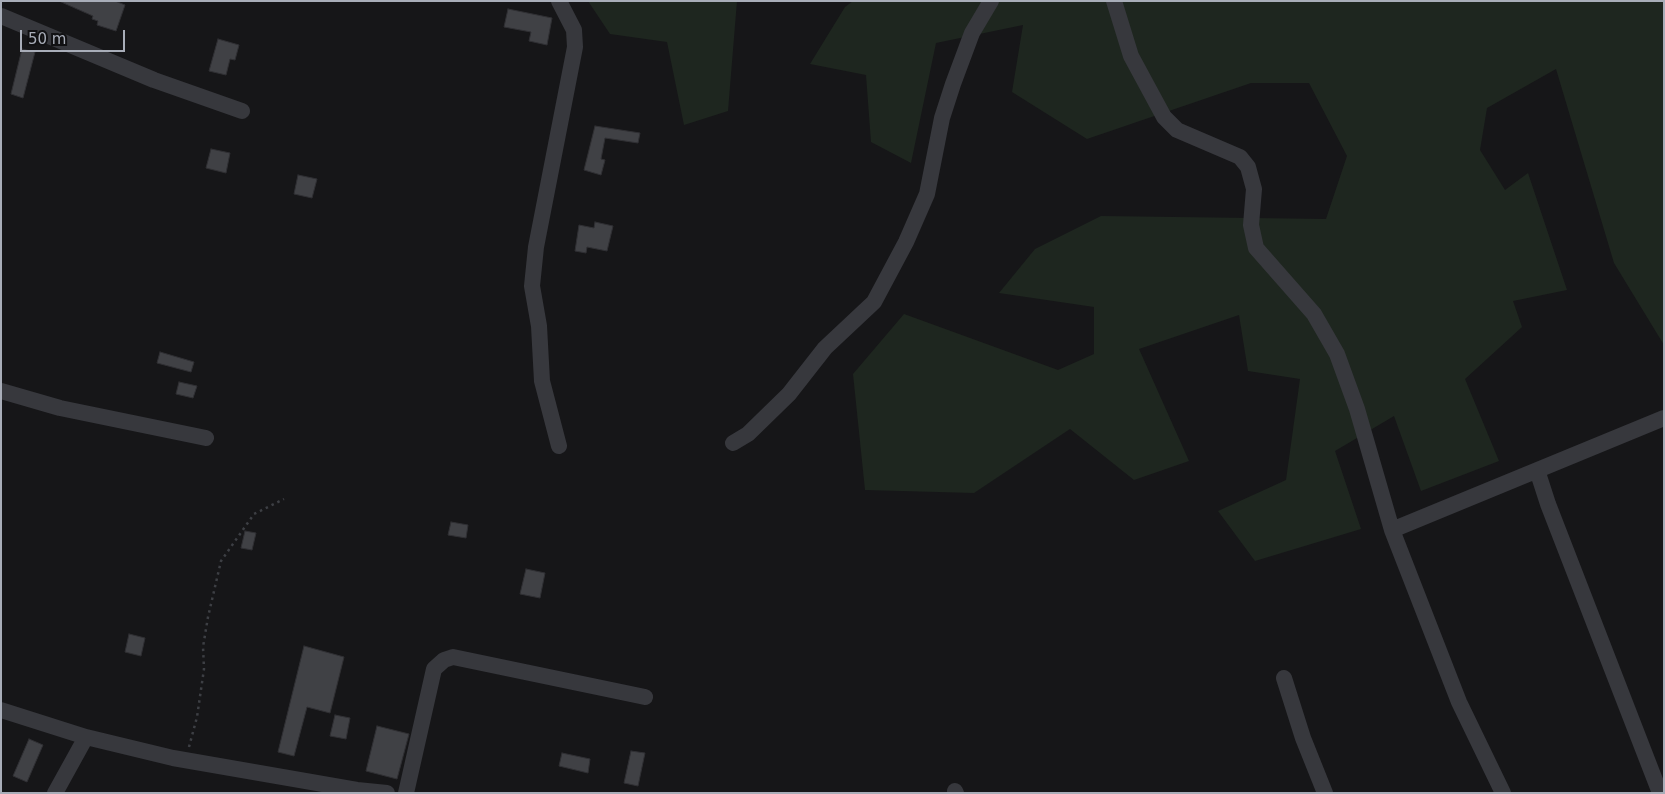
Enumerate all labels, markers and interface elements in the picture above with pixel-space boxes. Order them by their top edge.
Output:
scale bar [22,20,128,52]
text: 50 m [28,30,66,48]

